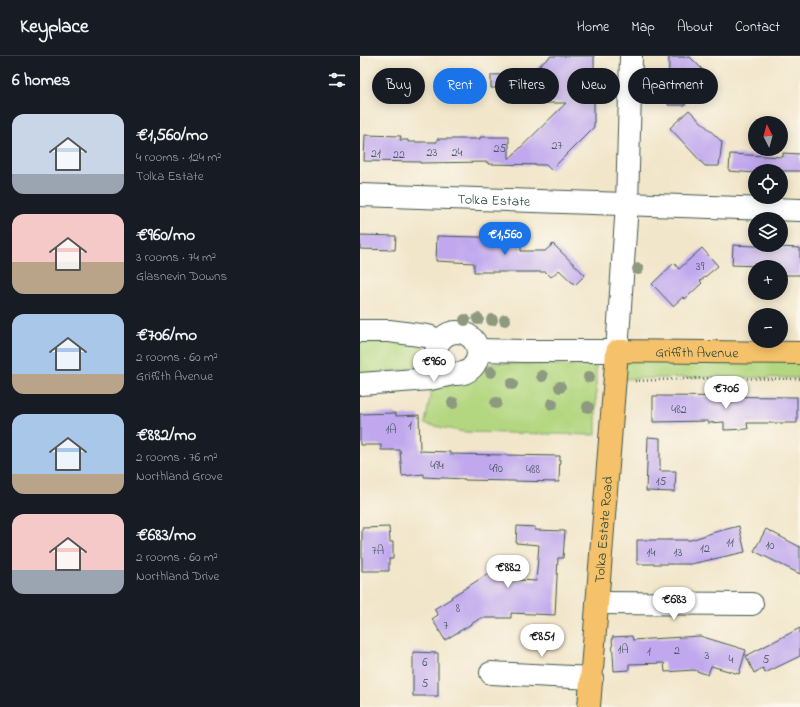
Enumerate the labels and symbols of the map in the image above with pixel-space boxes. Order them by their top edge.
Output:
north arrow [748,116,788,156]
house number: 27 [552,137,563,155]
house number: 25 [494,140,507,158]
house number: 23 [427,144,438,162]
house number: 24 [452,144,463,162]
house number: 21 [371,145,381,163]
house number: 22 [393,146,405,164]
street label: Tolka Estate [457,189,531,213]
pin: €1,560 [472,222,538,256]
house number: 39 [696,258,705,276]
street label: Griffith Avenue [655,342,739,364]
pin: €960 [410,349,458,383]
pin: €706 [702,376,750,410]
house number: 482 [671,401,687,419]
house number: 1 [408,417,412,435]
house number: 1A [385,421,397,439]
house number: 494 [430,457,444,475]
house number: 490 [489,460,503,478]
house number: 488 [526,461,540,479]
house number: 15 [656,473,666,491]
street label: Tolka Estate Road [590,475,619,584]
house number: 11 [726,534,734,552]
house number: 10 [765,537,775,555]
house number: 12 [700,540,710,558]
house number: 7A [372,542,384,560]
house number: 14 [647,544,655,562]
house number: 13 [674,544,682,562]
pin: €882 [484,555,532,589]
pin: €683 [650,587,698,621]
house number: 8 [456,600,461,618]
house number: 7 [444,617,449,635]
pin: €851 [518,624,566,658]
house number: 1A [617,641,629,659]
house number: 2 [674,642,680,660]
house number: 1 [647,643,651,661]
house number: 3 [705,647,710,665]
house number: 4 [729,651,734,669]
house number: 5 [763,651,770,669]
house number: 6 [422,654,428,672]
house number: 5 [422,675,429,693]

